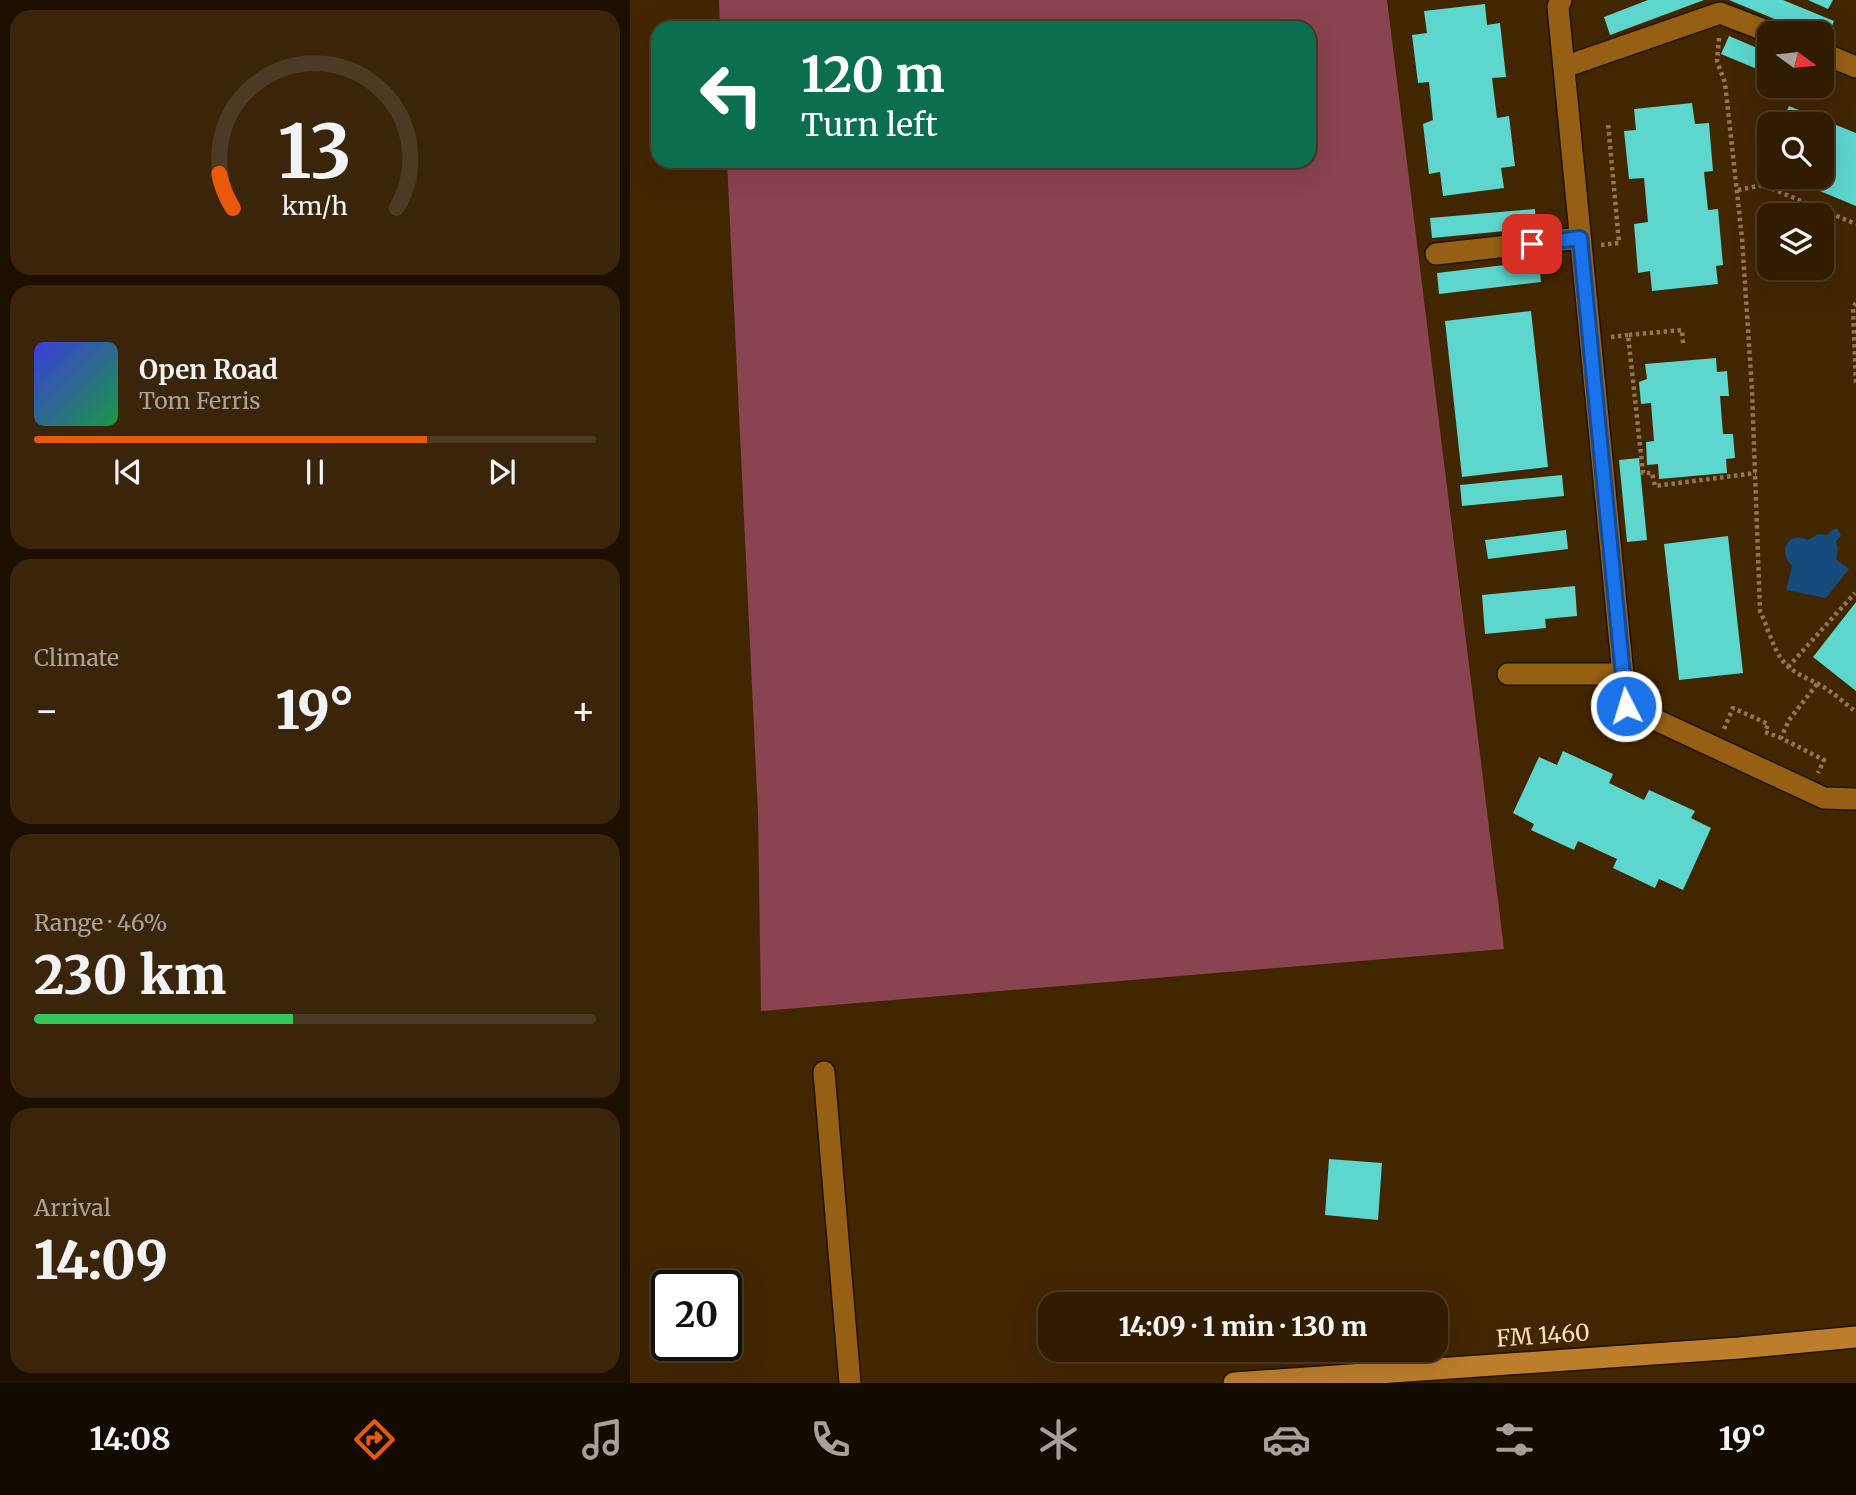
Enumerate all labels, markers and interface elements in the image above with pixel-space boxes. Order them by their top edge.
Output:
north arrow [1757,21,1834,98]
map controls [1757,21,1834,280]
text: 120 m [801,44,945,105]
icon: left [686,49,777,140]
text: Turn left [801,105,938,145]
text: 13 [278,107,352,199]
button: search [1757,112,1834,189]
text: km/h [282,190,348,222]
button: layers [1757,203,1834,280]
pin [1502,214,1562,274]
icon: arrive [1513,225,1551,263]
text: Open Road [139,353,278,386]
text: Tom Ferris [139,386,261,415]
icon: previous [109,453,147,491]
icon: pause [296,453,334,491]
icon: next [483,453,521,491]
text: Climate [34,643,119,672]
position arrow [1589,669,1663,743]
text: 19° [276,678,354,743]
text: − [34,687,59,734]
text: + [571,687,596,734]
text: Range · 46% [34,908,167,937]
text: 230 km [34,943,226,1008]
text: Arrival [34,1193,111,1222]
text: 14:09 [34,1228,168,1293]
speed limit sign: 20 [651,1270,742,1361]
text: 14:09 · 1 min · 130 m [1119,1310,1367,1343]
street label: FM 1460 [1495,1317,1591,1353]
icon: directions [350,1415,399,1464]
icon: music [578,1415,627,1464]
icon: phone [806,1415,855,1464]
icon: climate [1034,1415,1083,1464]
icon: car [1262,1415,1311,1464]
icon: filters [1490,1415,1539,1464]
text: 14:08 [90,1419,171,1459]
text: 19° [1718,1419,1766,1459]

